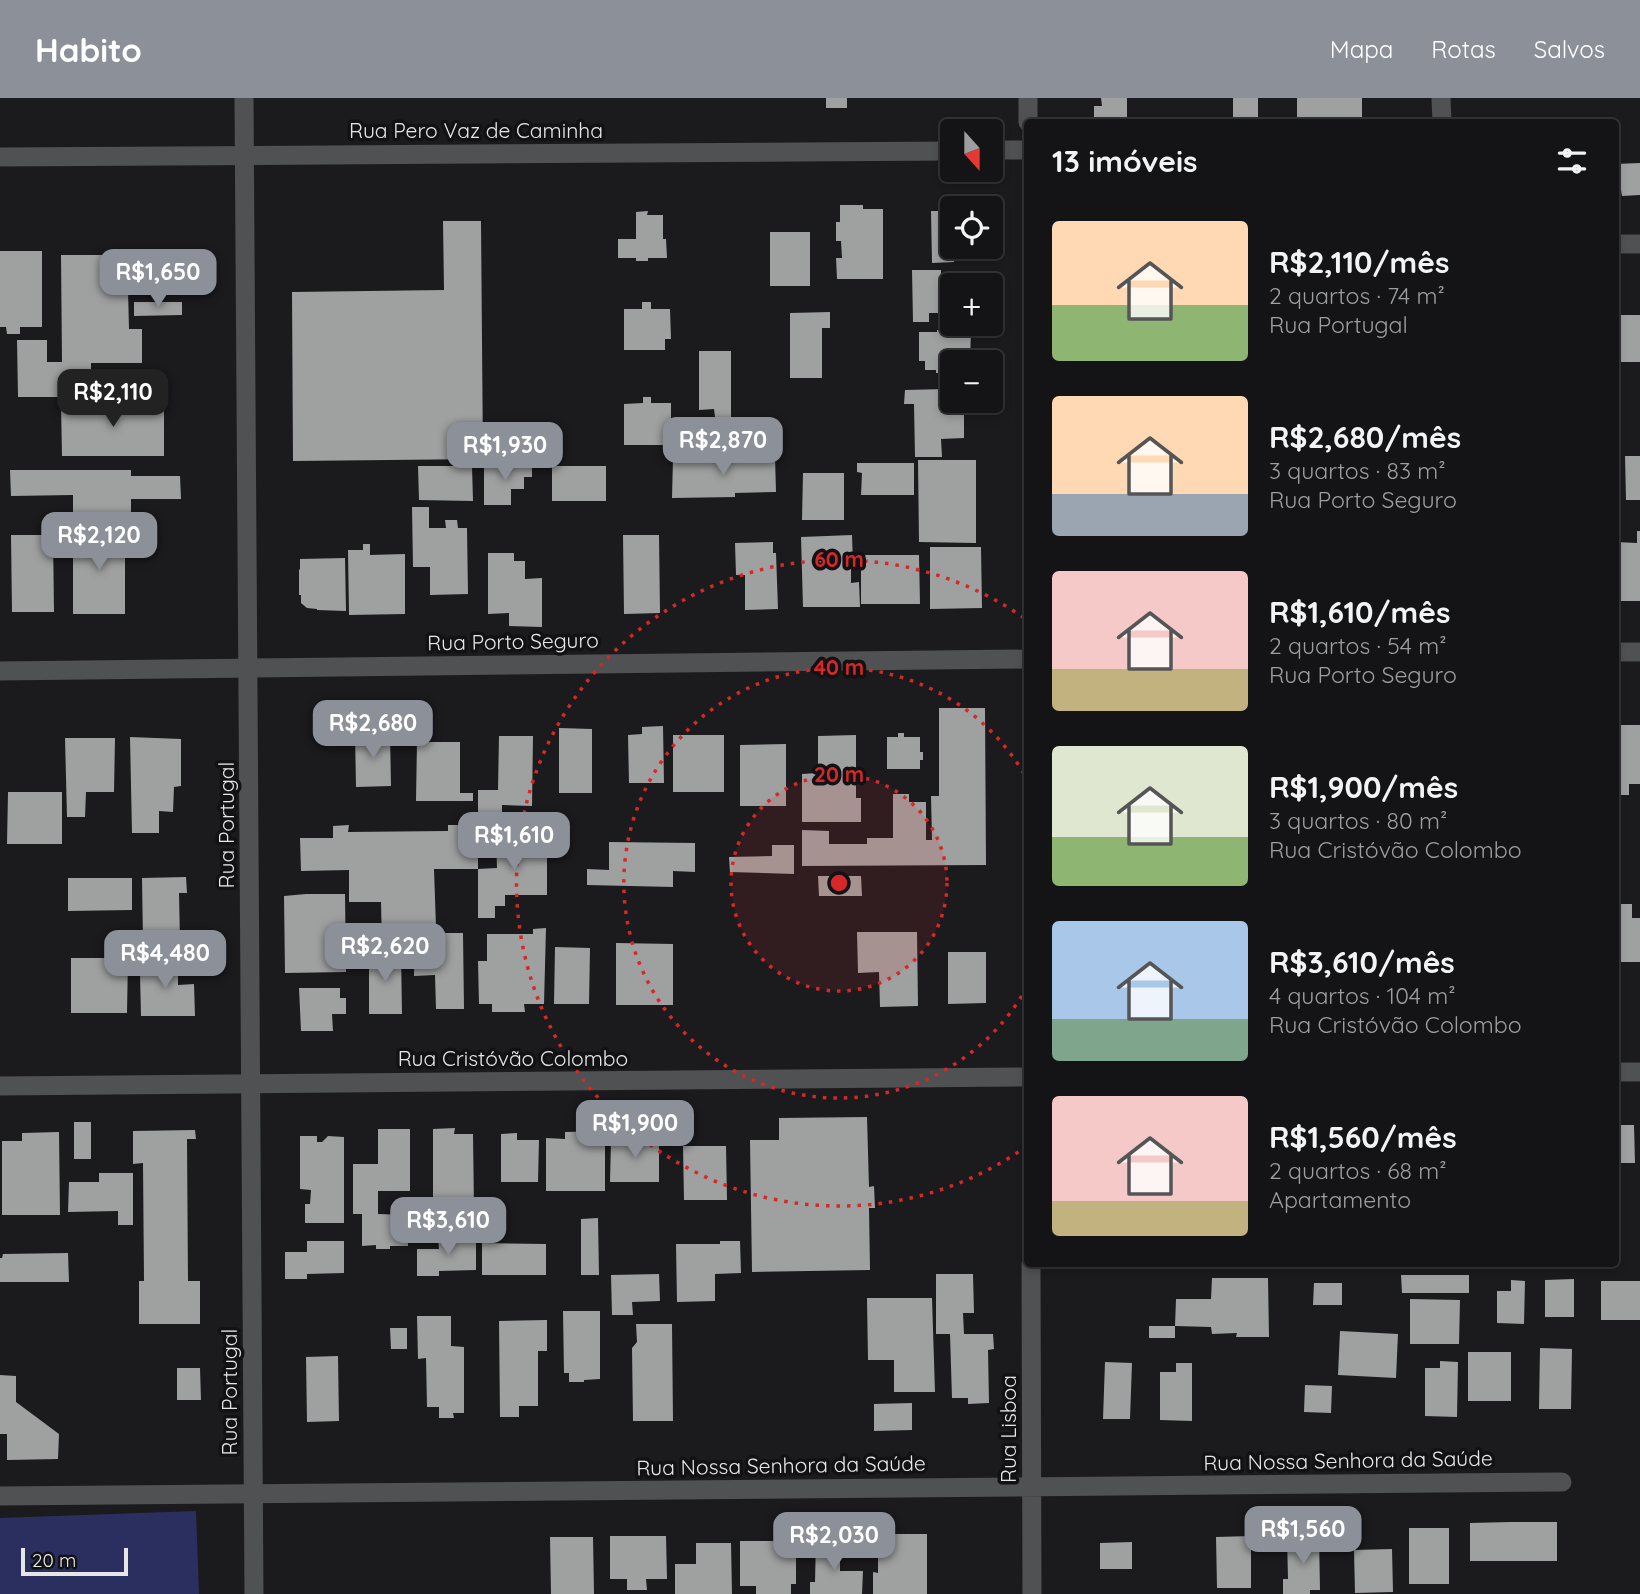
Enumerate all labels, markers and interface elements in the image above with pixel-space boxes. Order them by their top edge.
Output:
text: Habito [35,29,142,70]
text: Mapa [1330,34,1393,64]
text: Rotas [1431,34,1496,64]
text: Salvos [1534,34,1605,64]
street label: Rua Pero Vaz de Caminha [349,117,603,143]
north arrow [940,119,1003,182]
map controls [940,119,1003,413]
text: 13 imóveis [1052,142,1197,180]
icon: filters [1553,142,1591,180]
button: locate [940,196,1003,259]
text: R$2,110/mês [1269,243,1449,281]
icon: home [1108,249,1192,333]
pin: R$1,650 [93,250,223,309]
text: R$1,650 [116,257,200,286]
button: + [940,273,1003,336]
text: 2 quartos · 74 m² [1269,281,1445,310]
text: Rua Portugal [1269,310,1408,339]
button: − [940,350,1003,413]
pin: R$2,110 [48,370,178,429]
text: R$2,110 [73,377,153,406]
pin: R$2,870 [658,418,788,477]
text: R$2,680/mês [1269,418,1461,456]
pin: R$1,930 [440,422,570,482]
icon: home [1108,424,1192,508]
text: R$2,870 [679,425,767,454]
text: R$1,930 [463,430,547,459]
text: 3 quartos · 83 m² [1269,456,1446,485]
text: Rua Porto Seguro [1269,485,1457,514]
pin: R$2,120 [34,512,164,572]
text: R$2,120 [57,520,141,549]
text: 60 m [814,546,864,572]
text: R$1,610/mês [1269,593,1450,631]
icon: home [1108,599,1192,683]
street label: Rua Porto Seguro [427,627,599,655]
text: 2 quartos · 54 m² [1269,631,1446,660]
text: 40 m [814,654,864,680]
text: Rua Porto Seguro [1269,660,1457,689]
pin: R$2,680 [308,700,438,760]
text: R$2,680 [329,708,417,737]
text: 20 m [814,761,864,787]
street label: Rua Portugal [213,762,239,888]
text: R$1,900/mês [1269,768,1458,806]
icon: home [1108,774,1192,858]
text: 3 quartos · 80 m² [1269,806,1447,835]
pin: R$1,610 [449,812,579,872]
text: R$1,610 [474,820,554,849]
text: Rua Cristóvão Colombo [1269,835,1522,864]
centre of rings [827,871,851,895]
pin: R$2,620 [320,924,450,983]
pin: R$4,480 [100,930,230,990]
text: R$2,620 [341,931,429,960]
text: R$4,480 [120,938,210,967]
text: R$3,610/mês [1269,943,1455,981]
icon: home [1108,949,1192,1033]
text: 4 quartos · 104 m² [1269,981,1455,1010]
text: Rua Cristóvão Colombo [1269,1010,1522,1039]
street label: Rua Cristóvão Colombo [398,1045,628,1071]
pin: R$1,900 [570,1100,700,1160]
text: R$1,900 [592,1108,678,1137]
text: R$1,560/mês [1269,1118,1457,1156]
icon: home [1108,1124,1192,1208]
text: 2 quartos · 68 m² [1269,1156,1447,1185]
text: Apartamento [1269,1185,1411,1214]
pin: R$3,610 [383,1198,513,1257]
text: R$3,610 [406,1205,490,1234]
street label: Rua Portugal [216,1329,242,1455]
street label: Rua Lisboa [995,1375,1021,1483]
street label: Rua Nossa Senhora da Saúde [1203,1444,1493,1476]
street label: Rua Nossa Senhora da Saúde [636,1449,926,1481]
pin: R$1,560 [1238,1506,1368,1566]
pin: R$2,030 [769,1512,899,1572]
text: R$1,560 [1261,1514,1345,1543]
text: R$2,030 [789,1520,879,1549]
scale bar [21,1545,128,1577]
text: 20 m [32,1548,76,1572]

